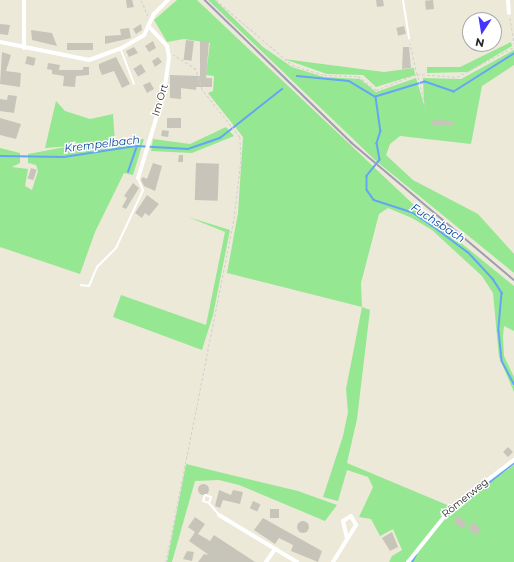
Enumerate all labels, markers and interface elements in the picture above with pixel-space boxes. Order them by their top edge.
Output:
north arrow [462,12,502,52]
text: N [474,35,486,51]
street label: Im Ort [149,83,171,117]
water label: Krempelbach [64,133,140,155]
water label: Fuchsbach [409,201,467,245]
street label: Römerweg [440,476,490,520]

